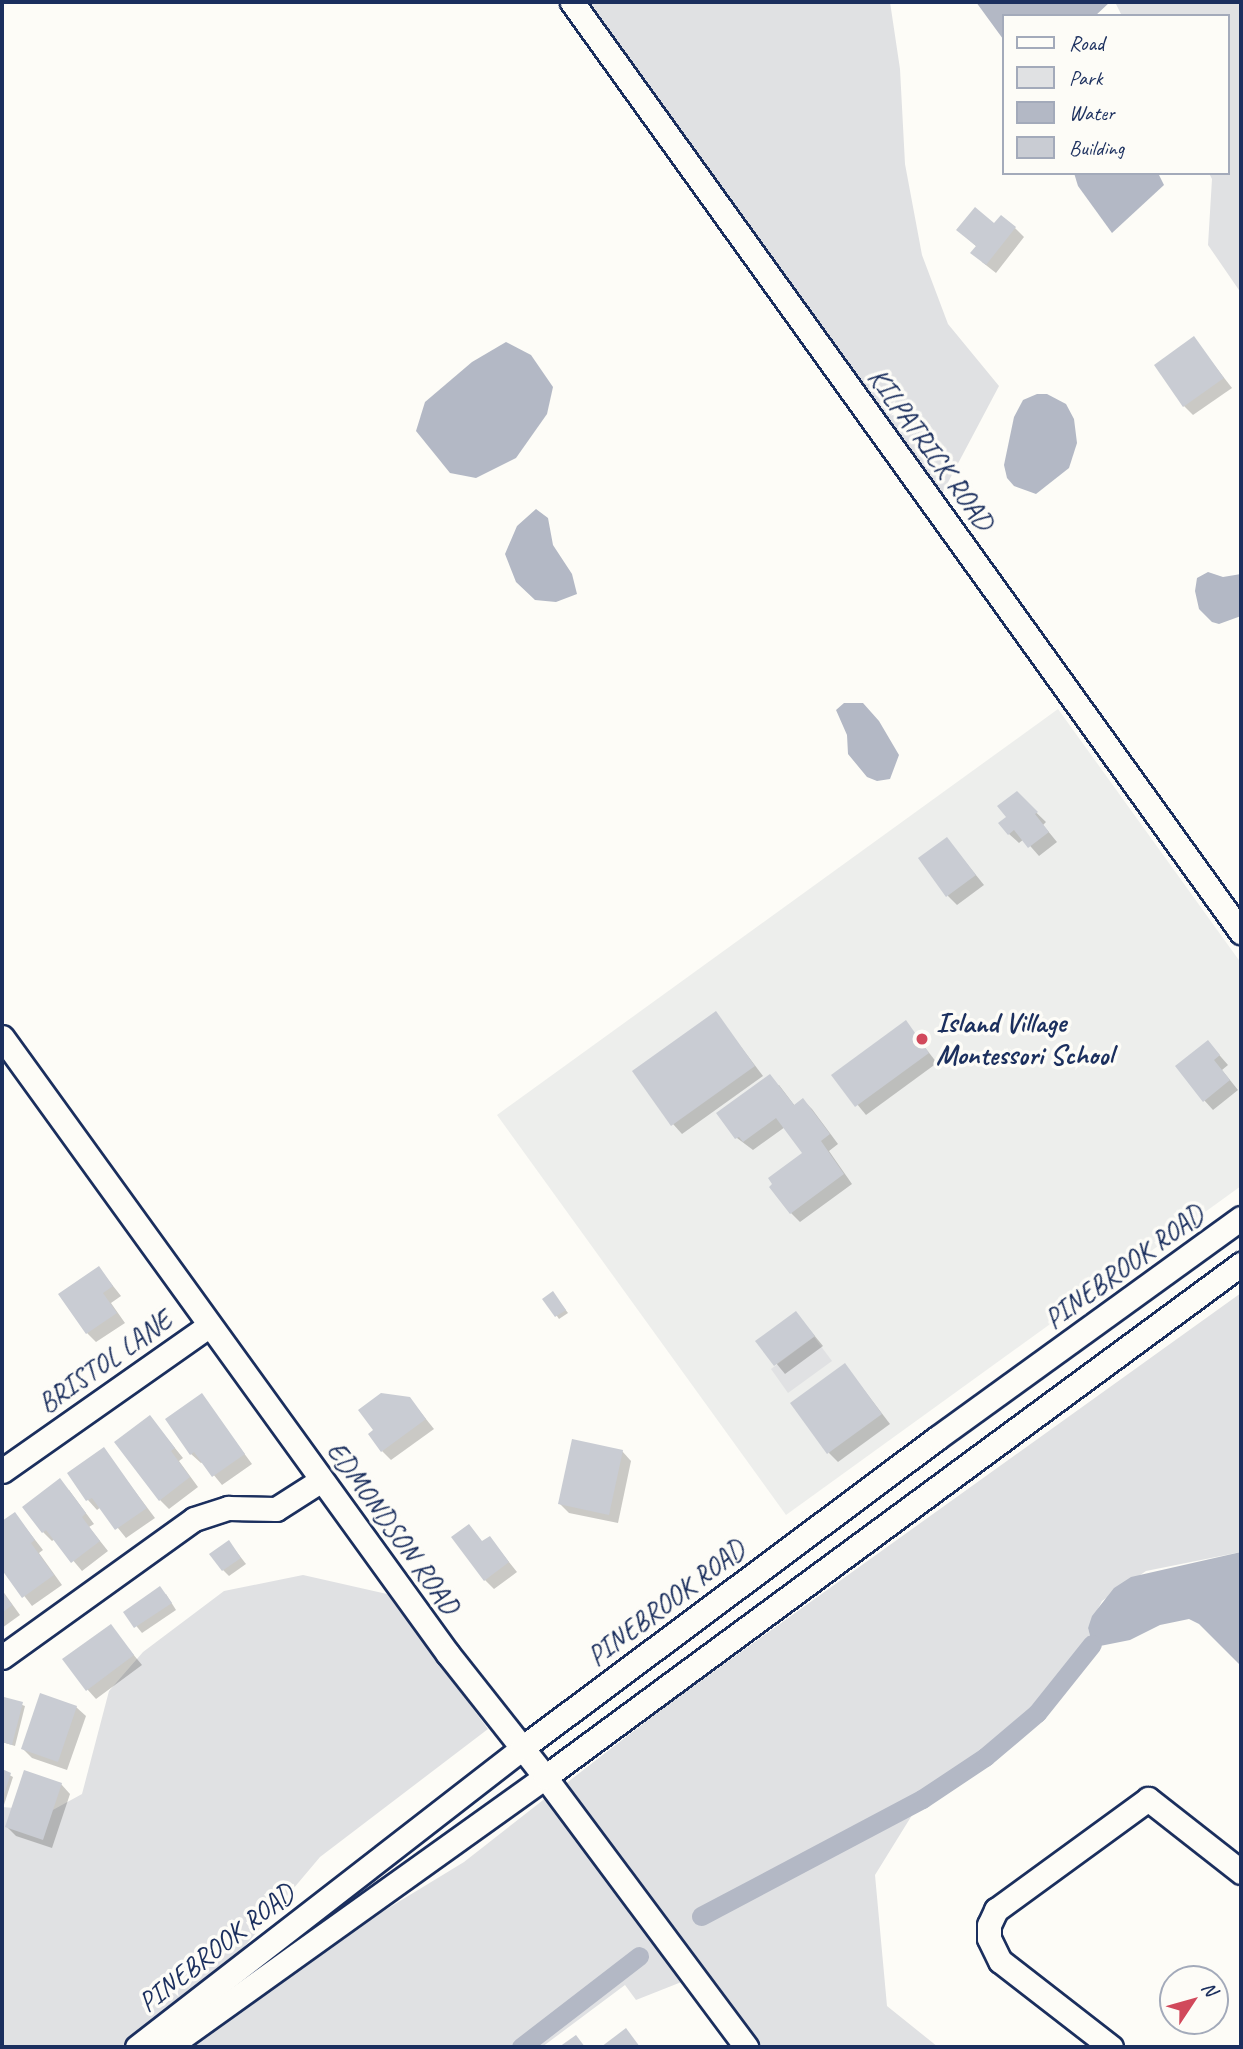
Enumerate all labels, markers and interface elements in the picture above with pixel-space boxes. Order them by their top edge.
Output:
legend [1002,14,1229,175]
text: Road [1069,30,1104,56]
text: Park [1069,65,1102,91]
text: Water [1069,100,1115,126]
text: Building [1069,135,1124,161]
street label: KILPATRICK ROAD [861,361,1001,537]
place label: Island Village Montessori School [936,1006,1112,1072]
marker: Island Village Montessori School [914,1031,930,1047]
street label: PINEBROOK ROAD [1037,1197,1211,1337]
street label: BRISTOL LANE [32,1304,178,1420]
street label: EDMONDSON ROAD [319,1435,467,1621]
street label: PINEBROOK ROAD [580,1532,752,1674]
street label: PINEBROOK ROAD [130,1876,302,2020]
north arrow [1159,1965,1229,2035]
text: N [1196,1977,1223,2001]

